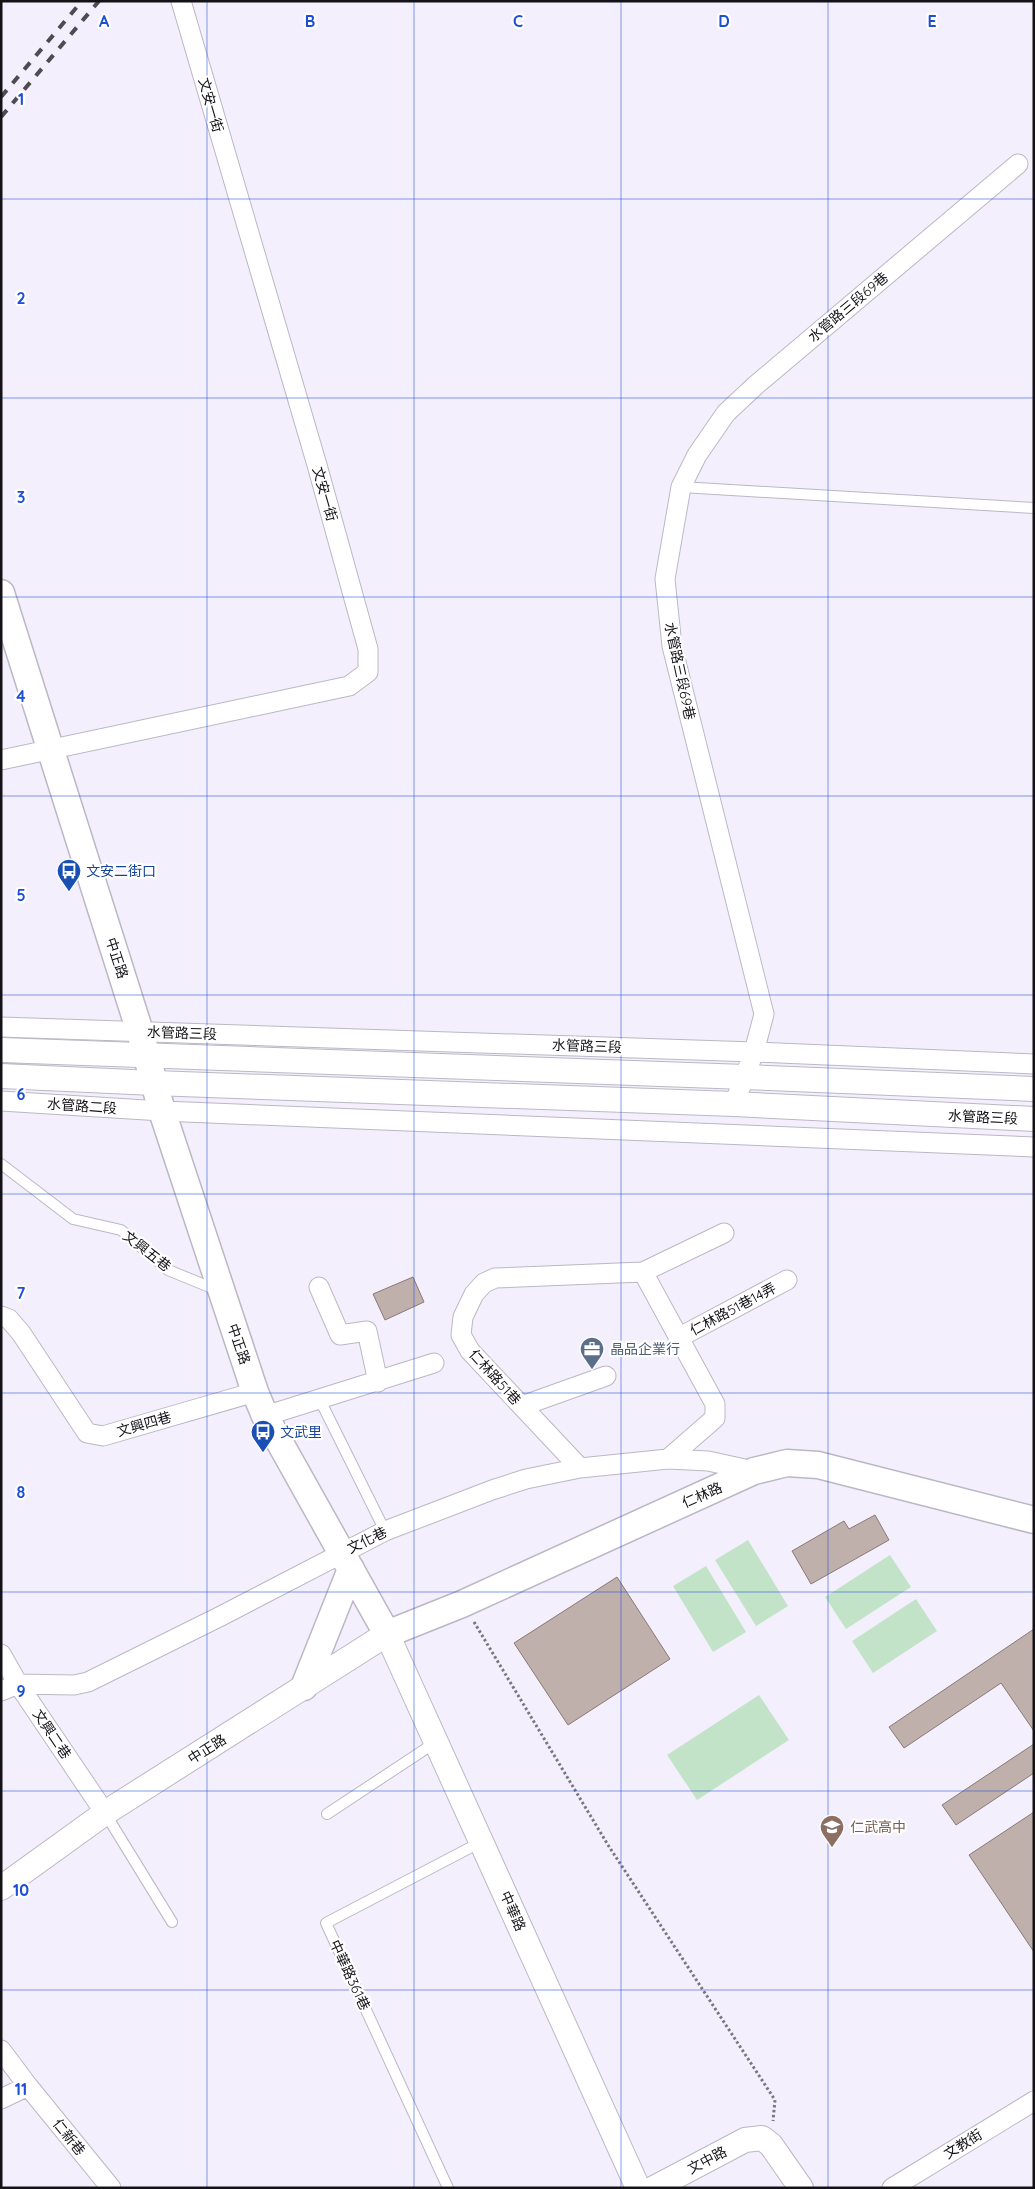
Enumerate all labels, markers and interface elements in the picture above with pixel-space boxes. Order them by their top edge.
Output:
text: A [99,11,110,31]
text: B [305,11,315,31]
text: C [513,11,523,31]
text: D [718,11,730,31]
text: E [927,11,937,31]
street label: 文安一街 [195,76,227,134]
text: 1 [18,89,24,109]
street label: 水管路三段69巷 [804,268,892,346]
text: 2 [16,288,26,308]
street label: 文安一街 [309,465,341,523]
text: 3 [17,487,25,507]
street label: 水管路三段69巷 [661,621,699,721]
text: 4 [16,686,26,706]
bus stop icon: 文安二街口 [56,858,82,892]
place label: 文安二街口 [86,862,156,880]
text: 5 [16,885,26,905]
street label: 中正路 [102,935,132,981]
street label: 水管路三段 [147,1023,217,1043]
street label: 水管路三段 [552,1036,622,1056]
text: 6 [17,1084,26,1104]
street label: 水管路二段 [46,1095,118,1117]
street label: 水管路三段 [948,1106,1018,1128]
street label: 文興五巷 [119,1227,175,1275]
street label: 仁林路51巷14弄 [687,1279,779,1339]
text: 7 [17,1283,26,1303]
street label: 中正路 [224,1321,254,1367]
office icon: 晶品企業行 [579,1336,605,1370]
place label: 晶品企業行 [610,1340,680,1358]
street label: 仁林路51巷 [465,1345,525,1409]
street label: 文興四巷 [115,1408,173,1440]
bus stop icon: 文武里 [250,1419,276,1453]
place label: 文武里 [280,1423,322,1441]
street label: 仁林路 [679,1478,725,1512]
text: 8 [17,1482,26,1502]
street label: 文化巷 [344,1523,390,1557]
text: 9 [16,1681,26,1701]
street label: 文興二巷 [29,1706,75,1762]
street label: 中正路 [184,1730,230,1768]
school or university icon: 仁武高中 [819,1814,845,1848]
place label: 仁武高中 [850,1818,906,1836]
text: 10 [13,1880,29,1900]
street label: 中華路 [496,1888,530,1934]
street label: 中華路361巷 [326,1937,374,2013]
text: 11 [15,2079,27,2099]
street label: 仁新巷 [49,2115,89,2159]
street label: 文教街 [940,2125,986,2163]
street label: 文中路 [684,2142,730,2178]

